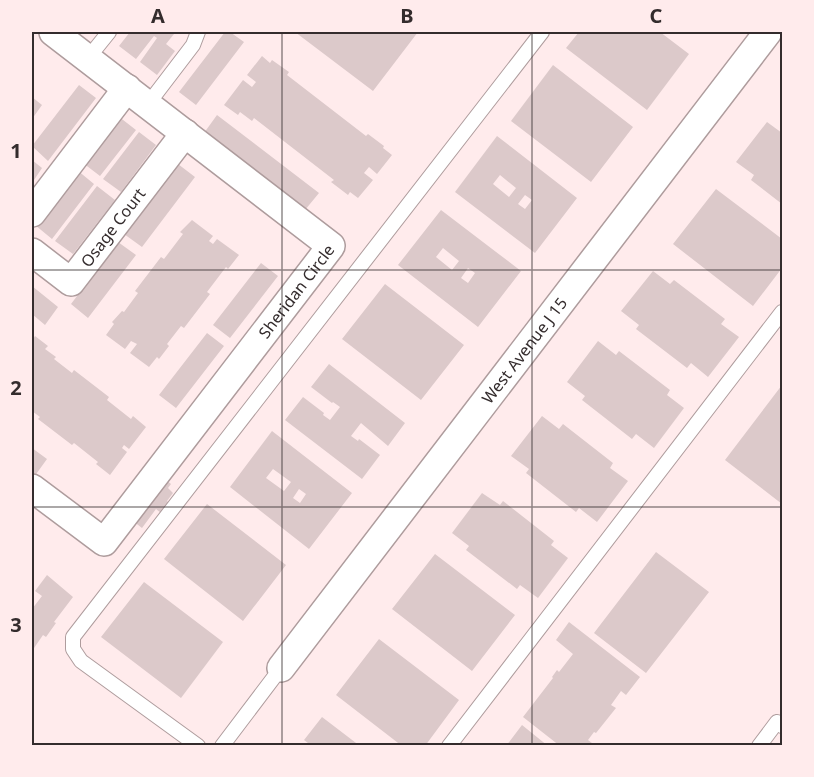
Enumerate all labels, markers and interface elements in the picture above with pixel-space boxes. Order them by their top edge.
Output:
text: A [151,2,165,29]
text: B [400,2,414,29]
text: C [650,2,663,29]
text: 1 [10,137,22,164]
street label: Osage Court [75,183,150,271]
street label: Sheridan Circle [253,240,339,343]
street label: West Avenue J 15 [476,293,572,408]
text: 2 [10,374,22,401]
text: 3 [10,611,22,638]

